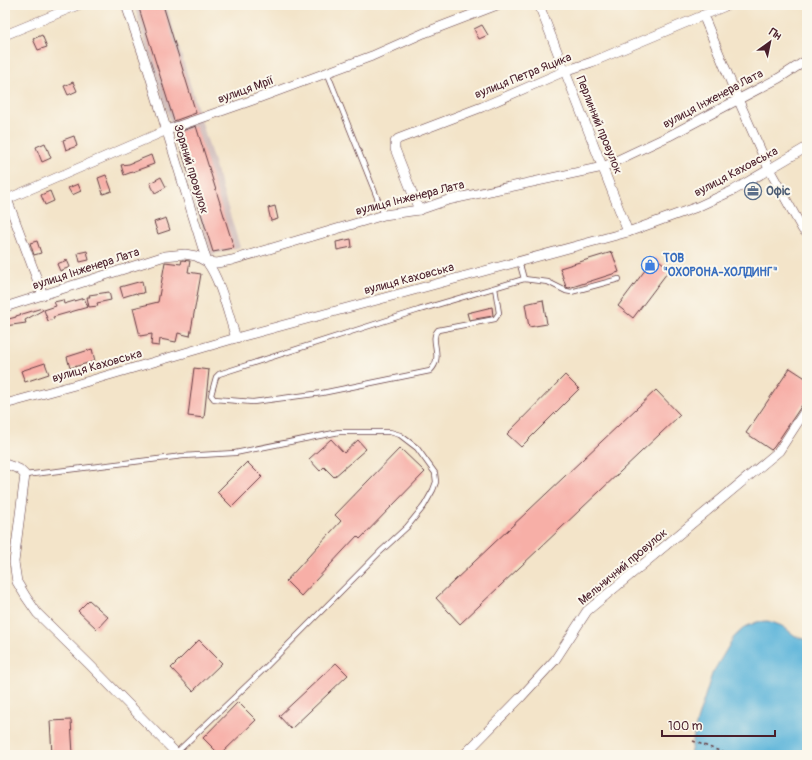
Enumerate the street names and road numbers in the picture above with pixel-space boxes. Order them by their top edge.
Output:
street label: вулиця Петра Яцика [472,50,574,102]
street label: вулиця Інженера Лата [660,66,766,132]
street label: вулиця Мрії [216,73,276,107]
street label: Перлинний провулок [573,74,625,176]
street label: Зоряний провулок [170,122,212,216]
street label: вулиця Каховська [692,143,781,200]
street label: вулиця Інженера Лата [354,177,466,219]
street label: вулиця Інженера Лата [31,245,142,293]
street label: вулиця Каховська [362,260,456,298]
street label: вулиця Каховська [50,346,144,386]
street label: Мельничний провулок [575,525,671,609]

